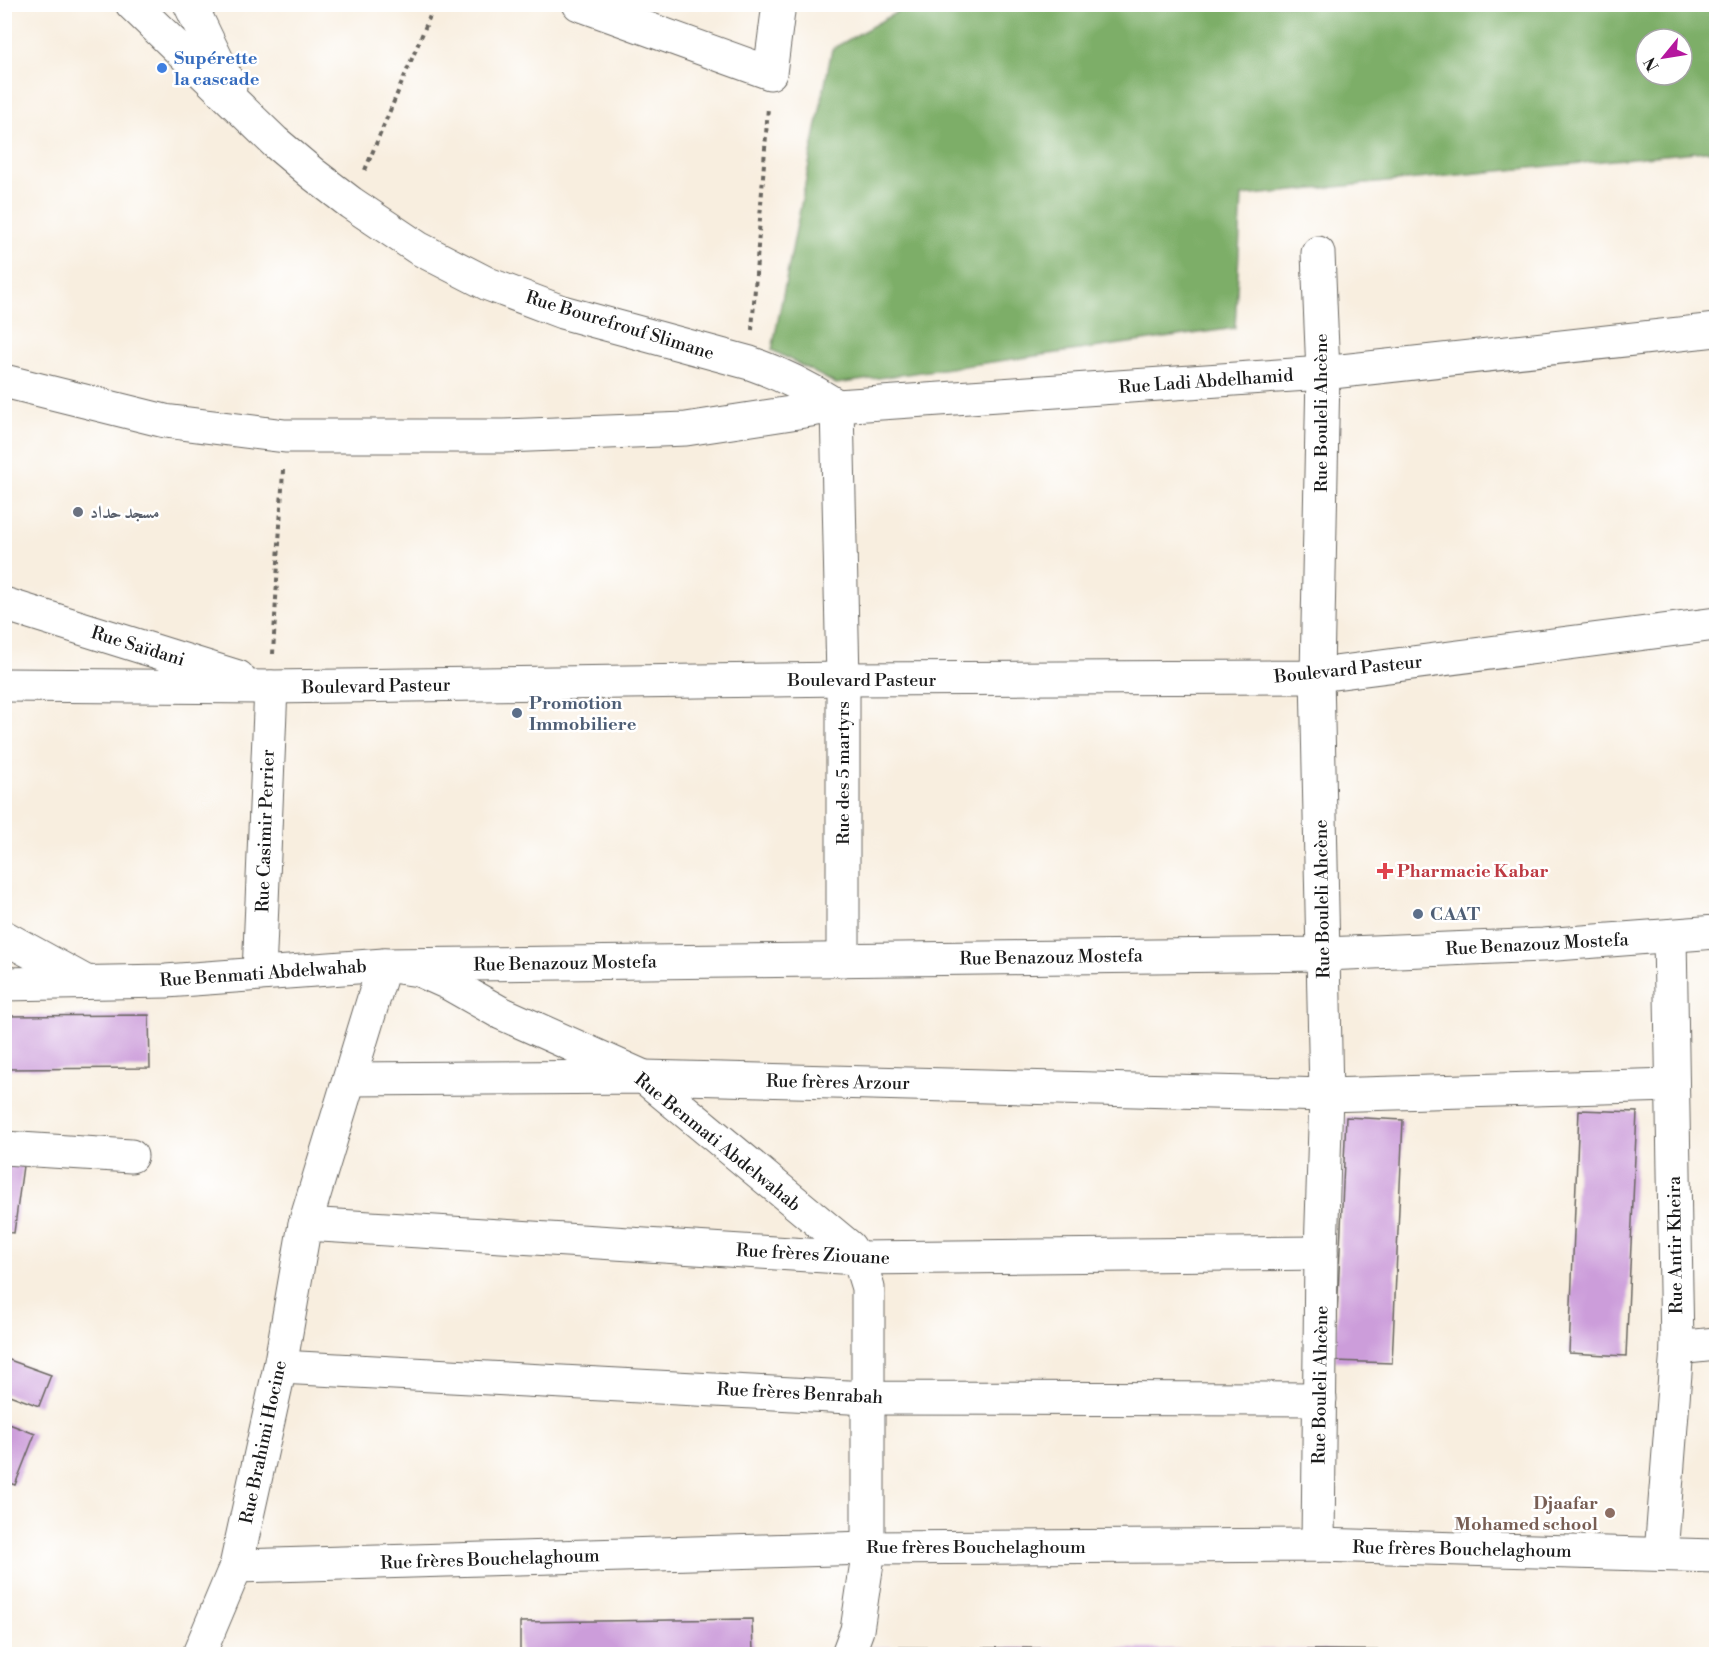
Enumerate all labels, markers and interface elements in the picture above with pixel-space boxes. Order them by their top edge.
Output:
north arrow [1634,27,1694,87]
place label: Supérette la cascade [174,47,260,91]
text: N [1640,53,1664,74]
marker: Supérette la cascade [155,61,169,75]
street label: Rue Bourefrouf Slimane [523,286,717,365]
street label: Rue Bouleli Ahcène [1310,334,1333,493]
street label: Rue Ladi Abdelhamid [1118,364,1295,399]
place label: مسجد حداد [90,501,160,524]
marker: مسجد حداد [71,505,85,519]
street label: Rue Saïdani [88,621,188,672]
street label: Boulevard Pasteur [1272,650,1423,689]
street label: Boulevard Pasteur [787,669,937,692]
street label: Boulevard Pasteur [300,674,451,699]
place label: Promotion Immobiliere [529,692,637,736]
street label: Rue des 5 martyrs [832,701,855,845]
marker: Promotion Immobiliere [510,706,524,720]
street label: Rue Casimir Perrier [251,749,280,913]
street label: Rue Bouleli Ahcène [1310,819,1335,979]
place label: Pharmacie Kabar [1397,860,1549,883]
marker: Pharmacie Kabar [1378,864,1392,878]
place label: CAAT [1430,903,1480,926]
marker: CAAT [1411,907,1425,921]
street label: Rue Benazouz Mostefa [1445,928,1630,961]
street label: Rue Benazouz Mostefa [959,944,1144,971]
street label: Rue Benazouz Mostefa [473,950,658,977]
street label: Rue Benmati Abdelwahab [159,955,367,992]
street label: Rue Benmati Abdelwahab [630,1068,806,1217]
street label: Rue frères Arzour [766,1070,910,1095]
street label: Rue Antir Kheira [1663,1175,1688,1314]
street label: Rue frères Ziouane [735,1239,890,1270]
street label: Rue Bouleli Ahcène [1308,1305,1333,1465]
street label: Rue Brahimi Hocine [235,1358,292,1526]
street label: Rue frères Benrabah [716,1378,884,1409]
place label: Djaafar Mohamed school [1454,1492,1598,1536]
marker: Djaafar Mohamed school [1603,1506,1617,1520]
street label: Rue frères Bouchelaghoum [866,1536,1086,1559]
street label: Rue frères Bouchelaghoum [1352,1536,1572,1563]
street label: Rue frères Bouchelaghoum [380,1544,600,1575]

